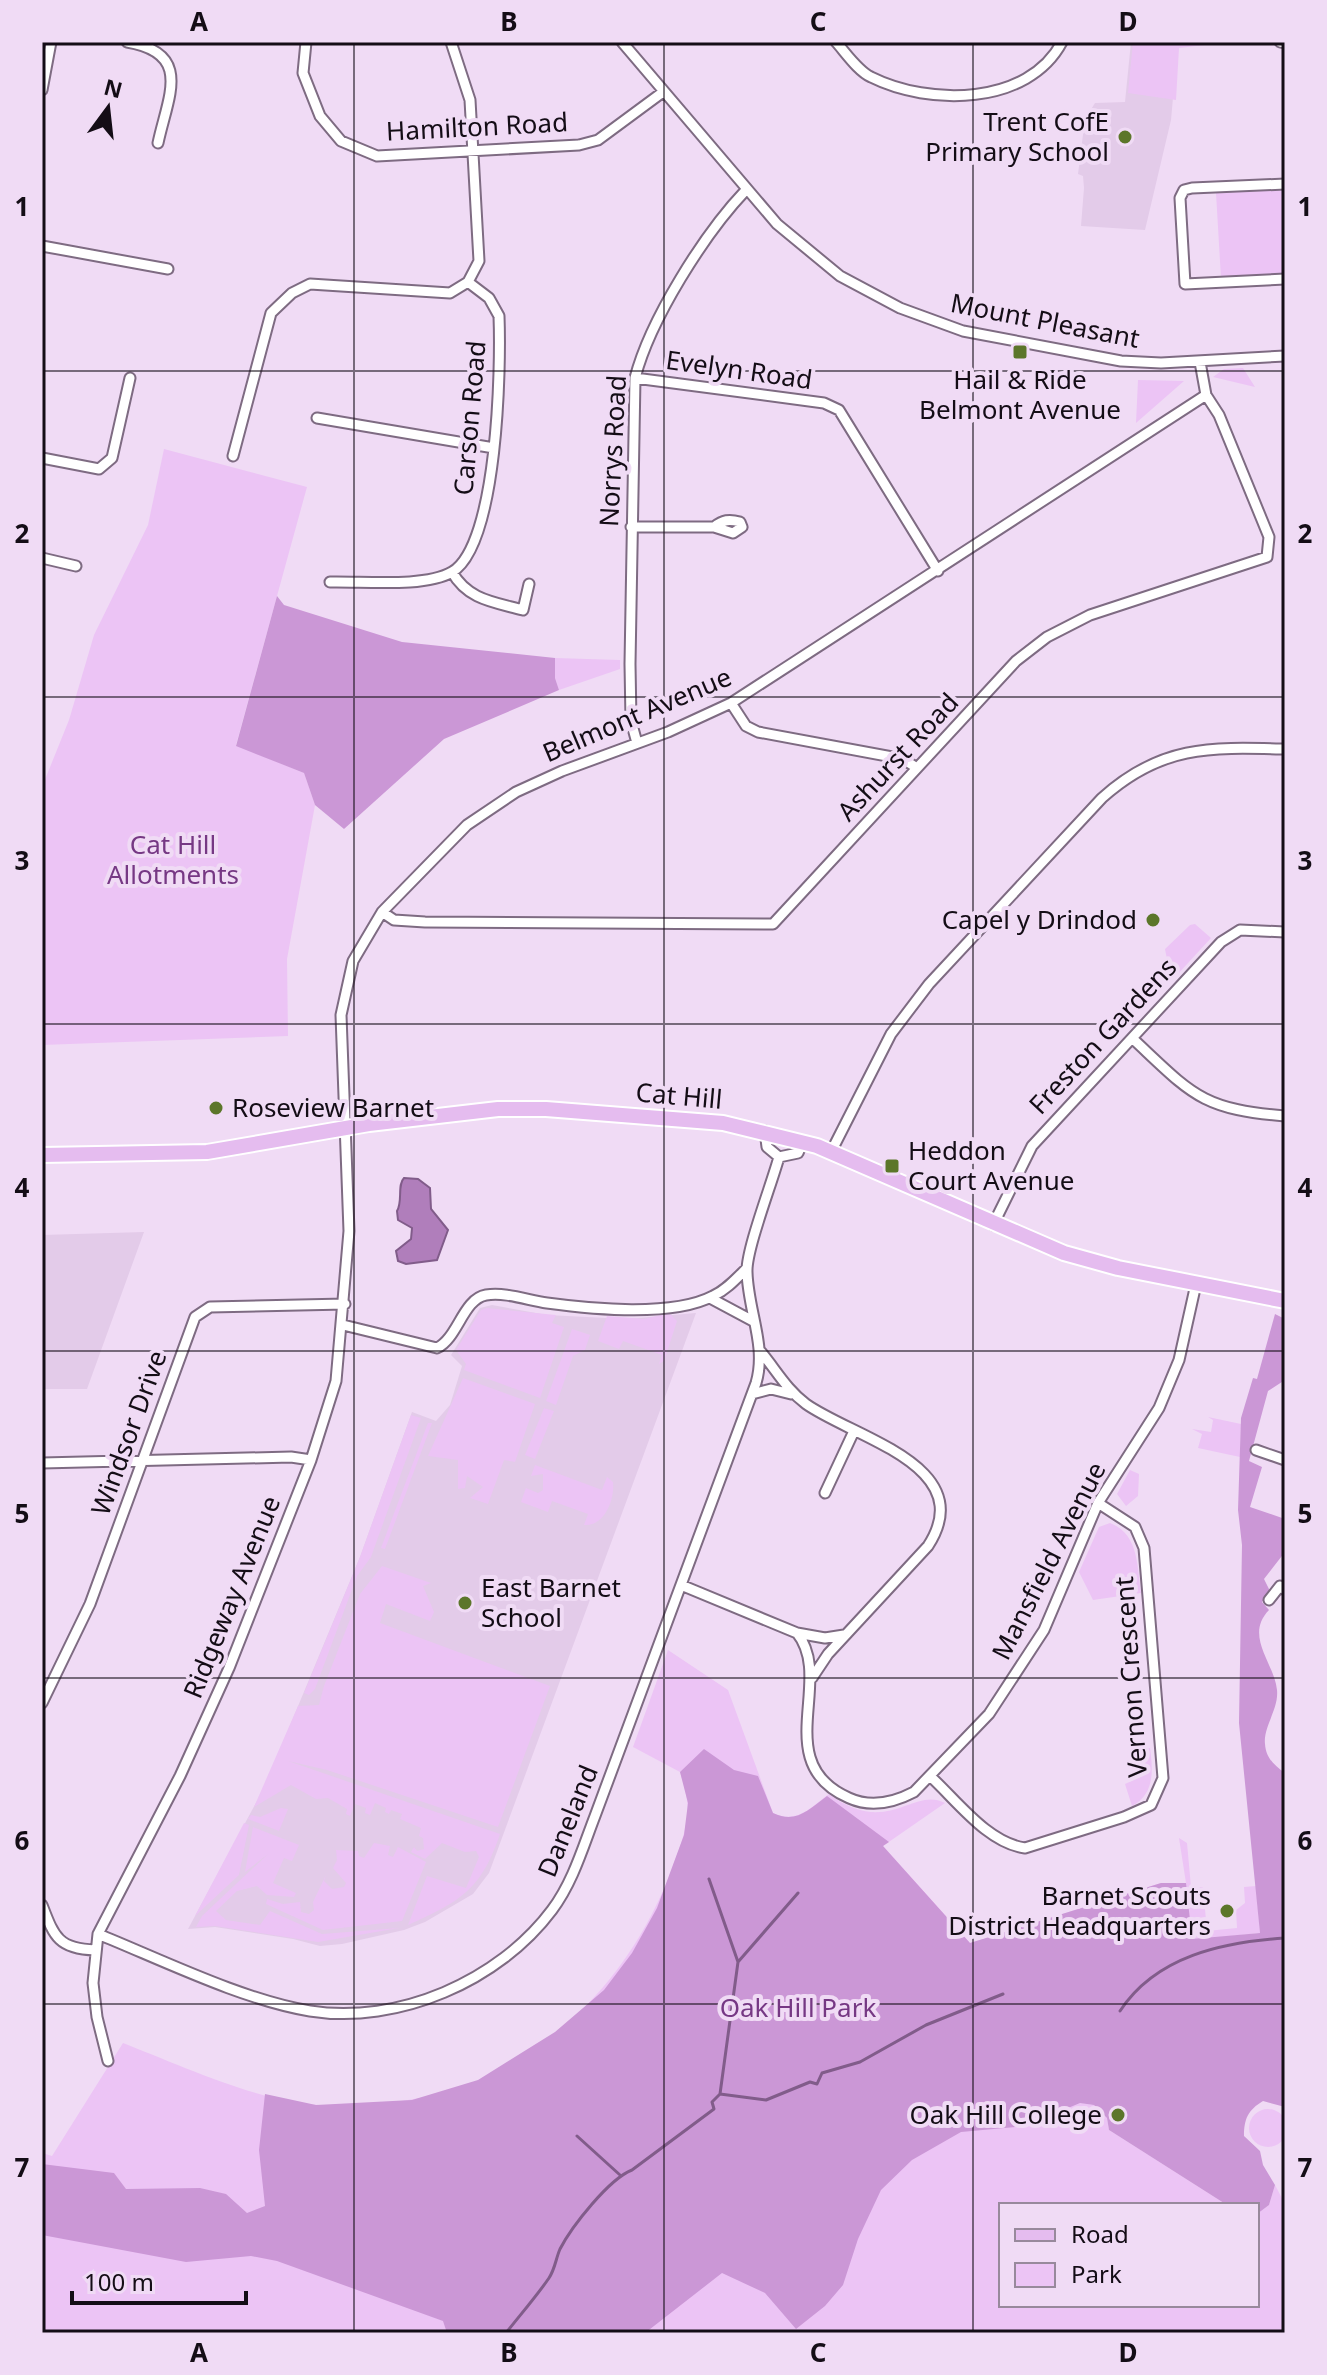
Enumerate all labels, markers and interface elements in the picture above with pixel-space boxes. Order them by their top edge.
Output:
text: A [190,3,208,39]
text: B [500,3,518,39]
text: C [810,3,826,39]
text: D [1118,3,1138,39]
north arrow [68,68,148,148]
text: N [101,71,126,105]
street label: Hamilton Road [385,103,569,149]
place label: Trent CofE Primary School [925,103,1109,169]
marker: Trent CofE Primary School [1116,128,1134,146]
text: 1 [15,188,29,224]
text: 1 [1298,188,1312,224]
street label: Mount Pleasant [948,284,1143,356]
street label: Carson Road [444,339,494,497]
street label: Evelyn Road [664,341,815,397]
marker: Hail & Ride Belmont Avenue [1011,343,1029,361]
place label: Hail & Ride Belmont Avenue [919,361,1121,427]
street label: Norrys Road [590,374,634,528]
text: 2 [15,515,30,551]
text: 2 [1298,515,1313,551]
street label: Belmont Avenue [537,658,737,770]
street label: Ashurst Road [829,684,966,828]
park label: Cat Hill Allotments [107,826,239,892]
text: 3 [15,842,29,878]
text: 3 [1298,842,1312,878]
place label: Capel y Drindod [942,901,1137,937]
marker: Capel y Drindod [1144,911,1162,929]
street label: Freston Gardens [1020,949,1184,1121]
street label: Cat Hill [634,1073,724,1117]
place label: Roseview Barnet [232,1089,434,1125]
marker: Roseview Barnet [207,1099,225,1117]
place label: Heddon Court Avenue [908,1132,1074,1198]
marker: Heddon Court Avenue [883,1157,901,1175]
text: 4 [15,1169,30,1205]
text: 4 [1298,1169,1313,1205]
street label: Windsor Drive [82,1345,175,1520]
street label: Mansfield Avenue [983,1455,1114,1666]
street label: Ridgeway Avenue [174,1490,288,1703]
text: 5 [15,1495,29,1531]
text: 5 [1298,1495,1312,1531]
place label: East Barnet School [481,1569,621,1635]
street label: Vernon Crescent [1105,1575,1155,1779]
marker: East Barnet School [456,1594,474,1612]
street label: Daneland [528,1759,606,1882]
text: 6 [15,1822,30,1858]
text: 6 [1298,1822,1313,1858]
place label: Barnet Scouts District Headquarters [948,1877,1211,1943]
marker: Barnet Scouts District Headquarters [1218,1902,1236,1920]
park label: Oak Hill Park [720,1989,876,2025]
place label: Oak Hill College [909,2096,1102,2132]
marker: Oak Hill College [1109,2106,1127,2124]
text: 7 [15,2149,30,2185]
text: 7 [1298,2149,1313,2185]
legend [999,2203,1259,2307]
text: Road [1071,2217,1129,2250]
scale bar [72,2255,246,2305]
text: Park [1071,2257,1122,2290]
text: 100 m [84,2265,154,2298]
text: A [190,2334,208,2370]
text: B [500,2334,518,2370]
text: C [810,2334,826,2370]
text: D [1118,2334,1138,2370]

